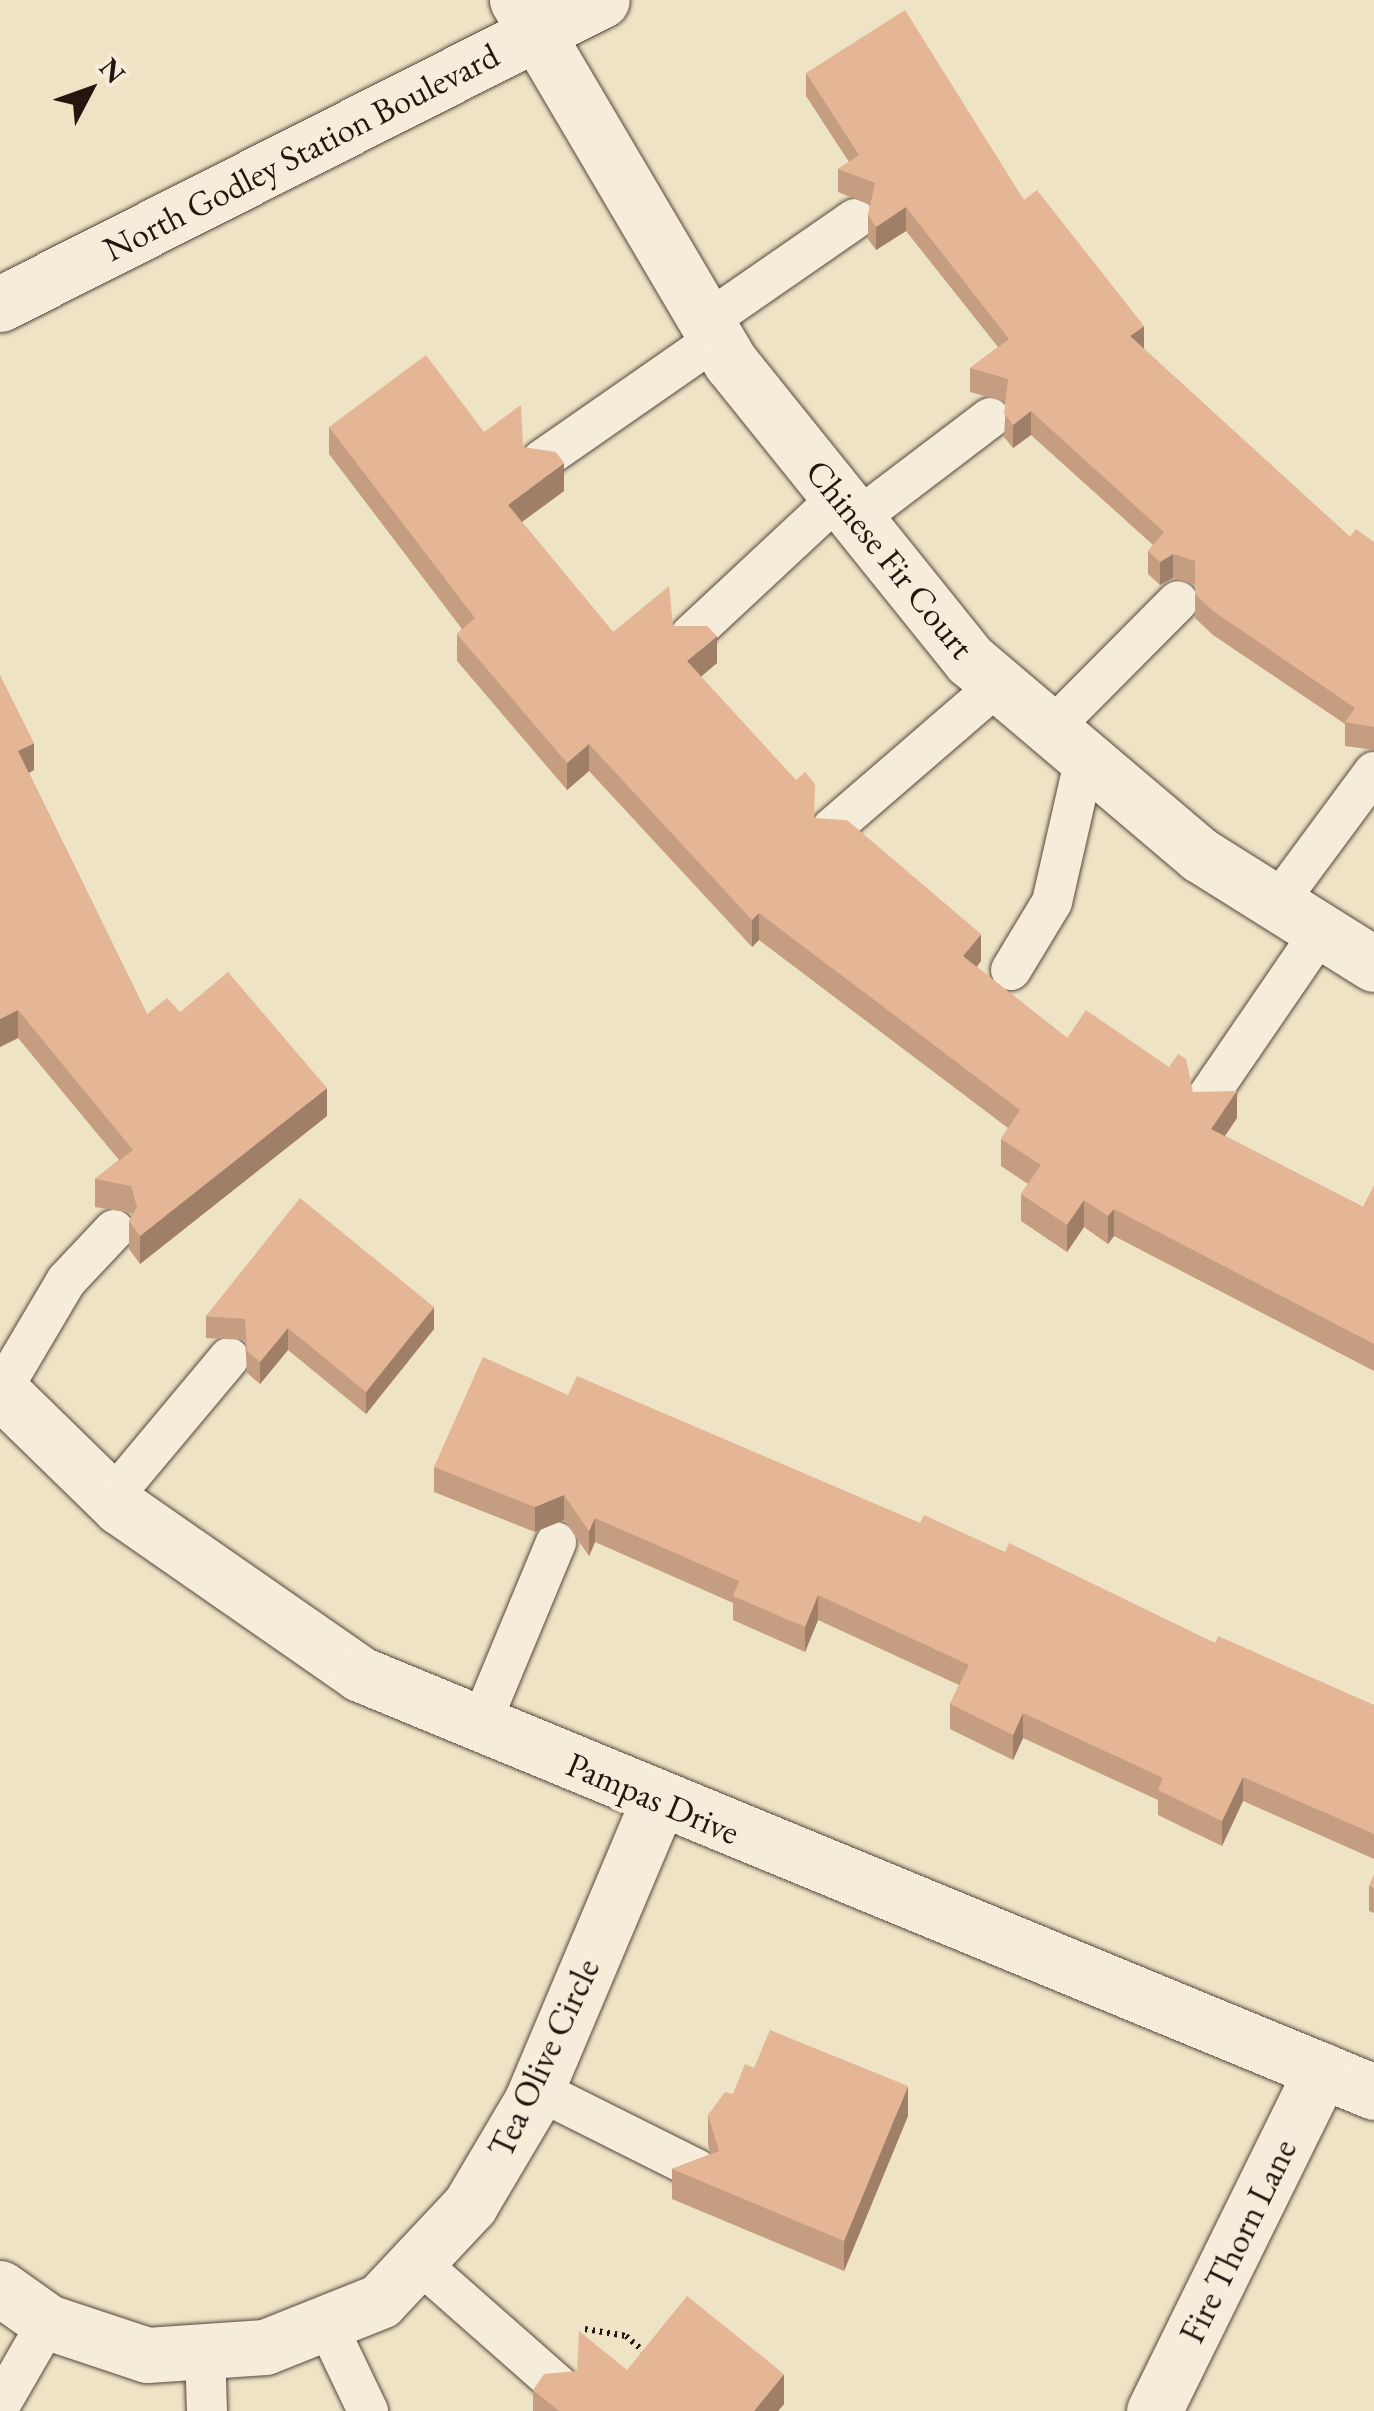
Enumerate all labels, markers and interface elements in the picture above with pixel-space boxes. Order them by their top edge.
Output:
street label: North Godley Station Boulevard [96,34,506,270]
north arrow [40,40,140,140]
street label: Chinese Fir Court [797,451,983,667]
street label: Pampas Drive [560,1743,746,1853]
street label: Tea Olive Circle [480,1952,608,2164]
street label: Fire Thorn Lane [1171,2132,1305,2350]

